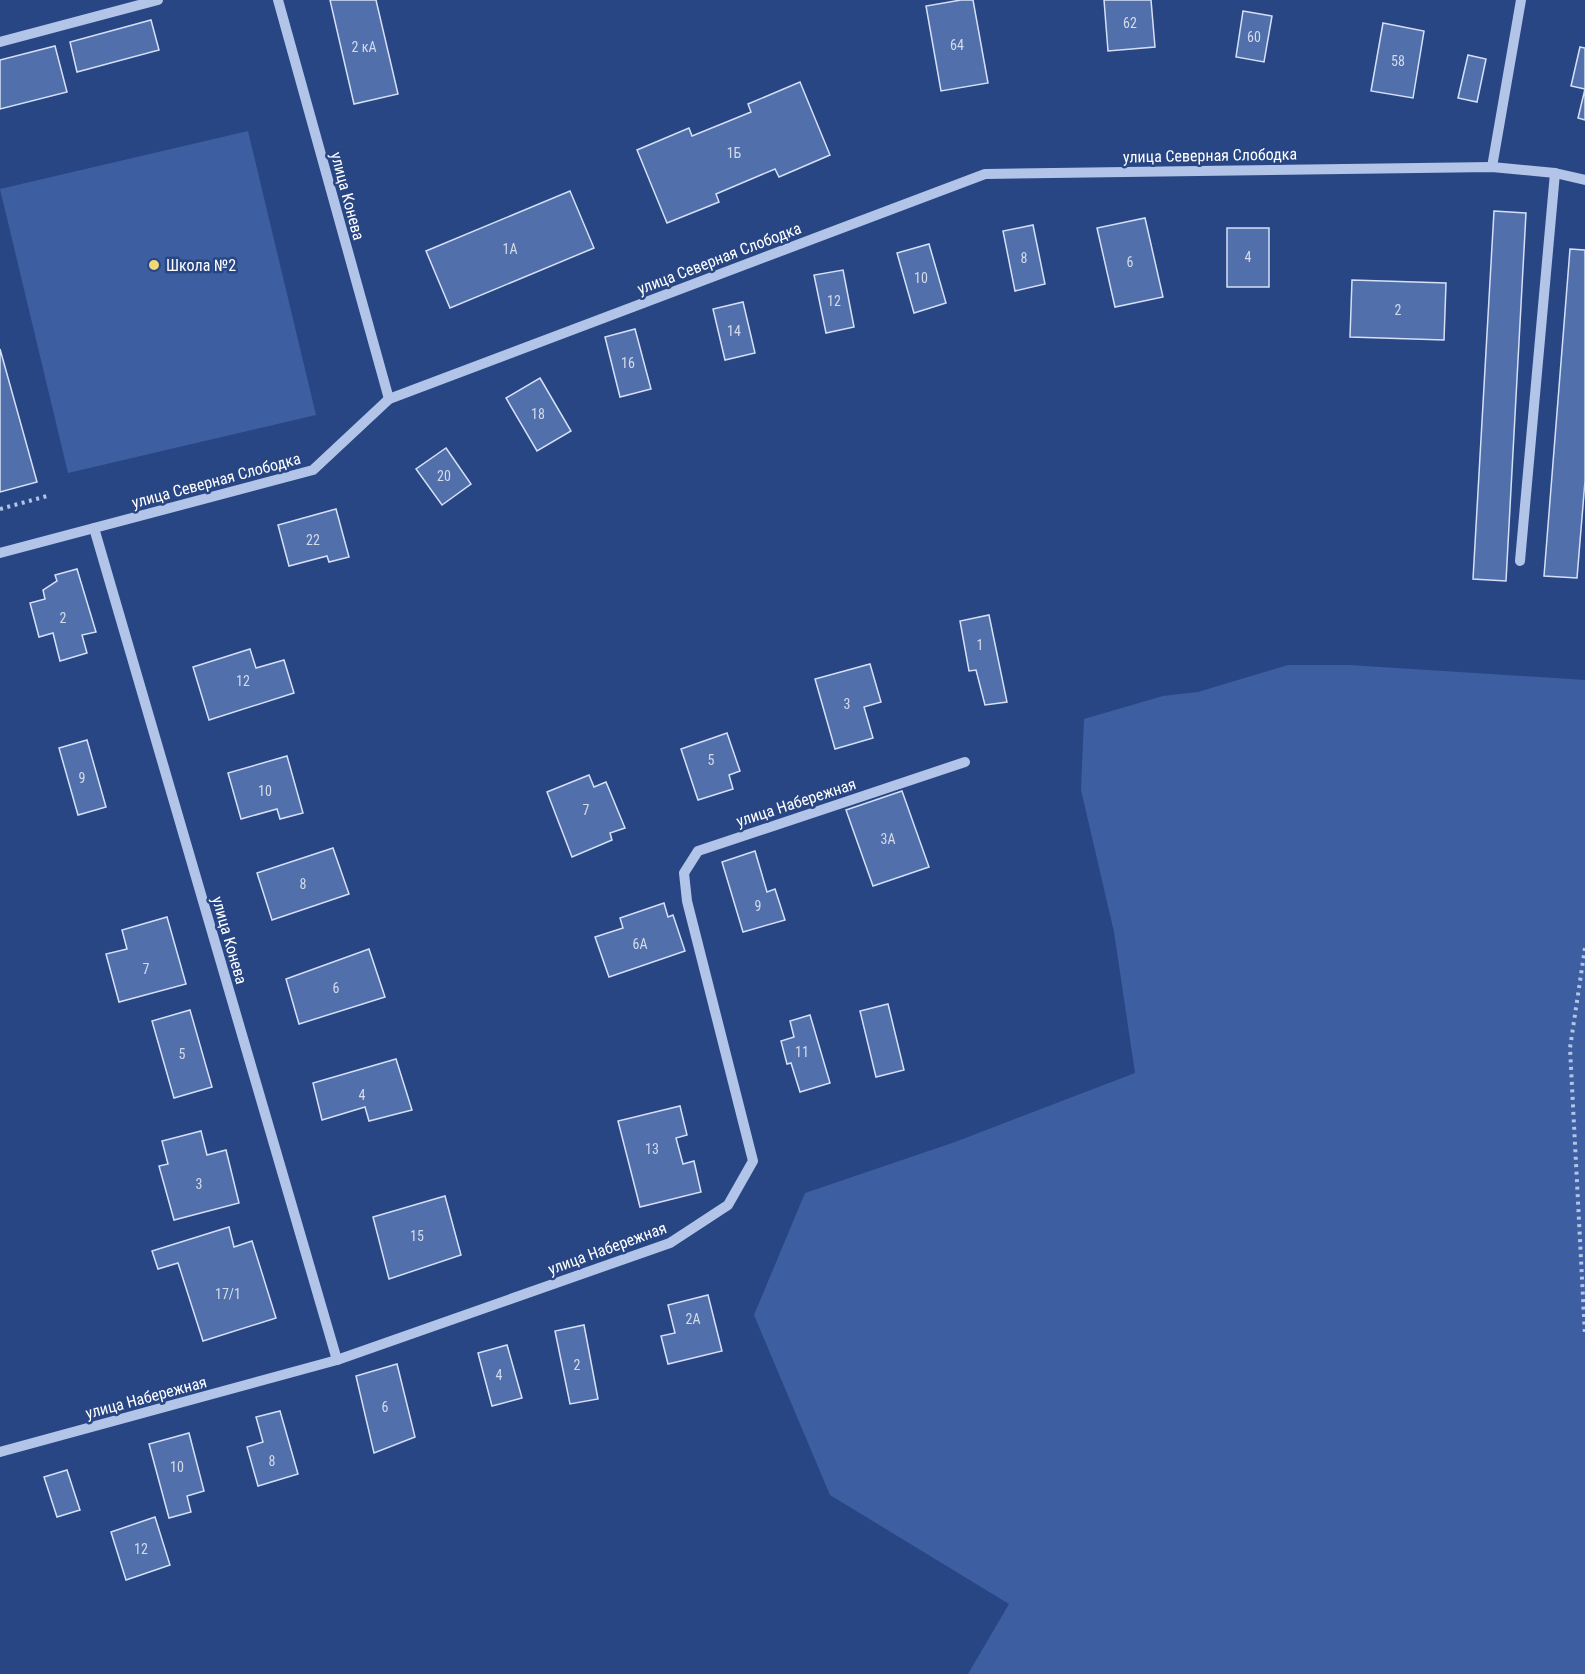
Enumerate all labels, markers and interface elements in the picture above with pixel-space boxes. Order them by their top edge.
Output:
house number: 62 [1123,15,1137,31]
house number: 60 [1247,29,1261,45]
house number: 64 [950,37,964,53]
house number: 2 кА [352,39,376,55]
house number: 58 [1391,53,1405,69]
street label: улица Северная Слободка [1123,144,1297,167]
house number: 1Б [727,145,742,161]
street label: улица Конева [327,150,368,242]
street label: улица Северная Слободка [635,218,804,299]
house number: 1А [503,241,517,257]
house number: 4 [1245,249,1252,265]
house number: 8 [1021,250,1028,266]
house number: 6 [1127,254,1134,270]
place label: Школа №2 [166,256,236,275]
marker: Школа №2 [147,258,161,272]
house number: 10 [914,270,928,286]
house number: 12 [827,293,841,309]
house number: 2 [1395,302,1402,318]
house number: 14 [727,323,741,339]
house number: 16 [621,355,635,371]
house number: 18 [531,406,545,422]
street label: улица Северная Слободка [130,449,303,512]
house number: 20 [437,468,451,484]
house number: 22 [306,532,320,548]
house number: 2 [60,610,67,626]
house number: 1 [977,637,983,653]
house number: 12 [236,673,250,689]
house number: 3 [844,696,850,712]
house number: 5 [708,752,715,768]
house number: 9 [79,770,85,786]
street label: улица Набережная [734,774,858,831]
house number: 10 [258,783,272,799]
house number: 7 [583,802,590,818]
house number: 3А [881,831,895,847]
house number: 8 [300,876,307,892]
street label: улица Конева [208,894,251,986]
house number: 9 [755,898,761,914]
house number: 6А [633,936,647,952]
house number: 7 [143,961,150,977]
house number: 6 [333,980,340,996]
house number: 11 [795,1044,809,1060]
house number: 5 [179,1046,186,1062]
house number: 4 [359,1087,366,1103]
house number: 13 [645,1141,659,1157]
house number: 3 [196,1176,202,1192]
street label: улица Набережная [545,1218,669,1279]
house number: 15 [410,1228,424,1244]
house number: 17/1 [215,1286,241,1302]
house number: 2А [686,1311,700,1327]
house number: 2 [574,1357,581,1373]
house number: 4 [496,1367,503,1383]
street label: улица Набережная [83,1372,209,1423]
house number: 6 [382,1399,389,1415]
house number: 8 [269,1453,276,1469]
house number: 10 [170,1459,184,1475]
house number: 12 [134,1541,148,1557]

